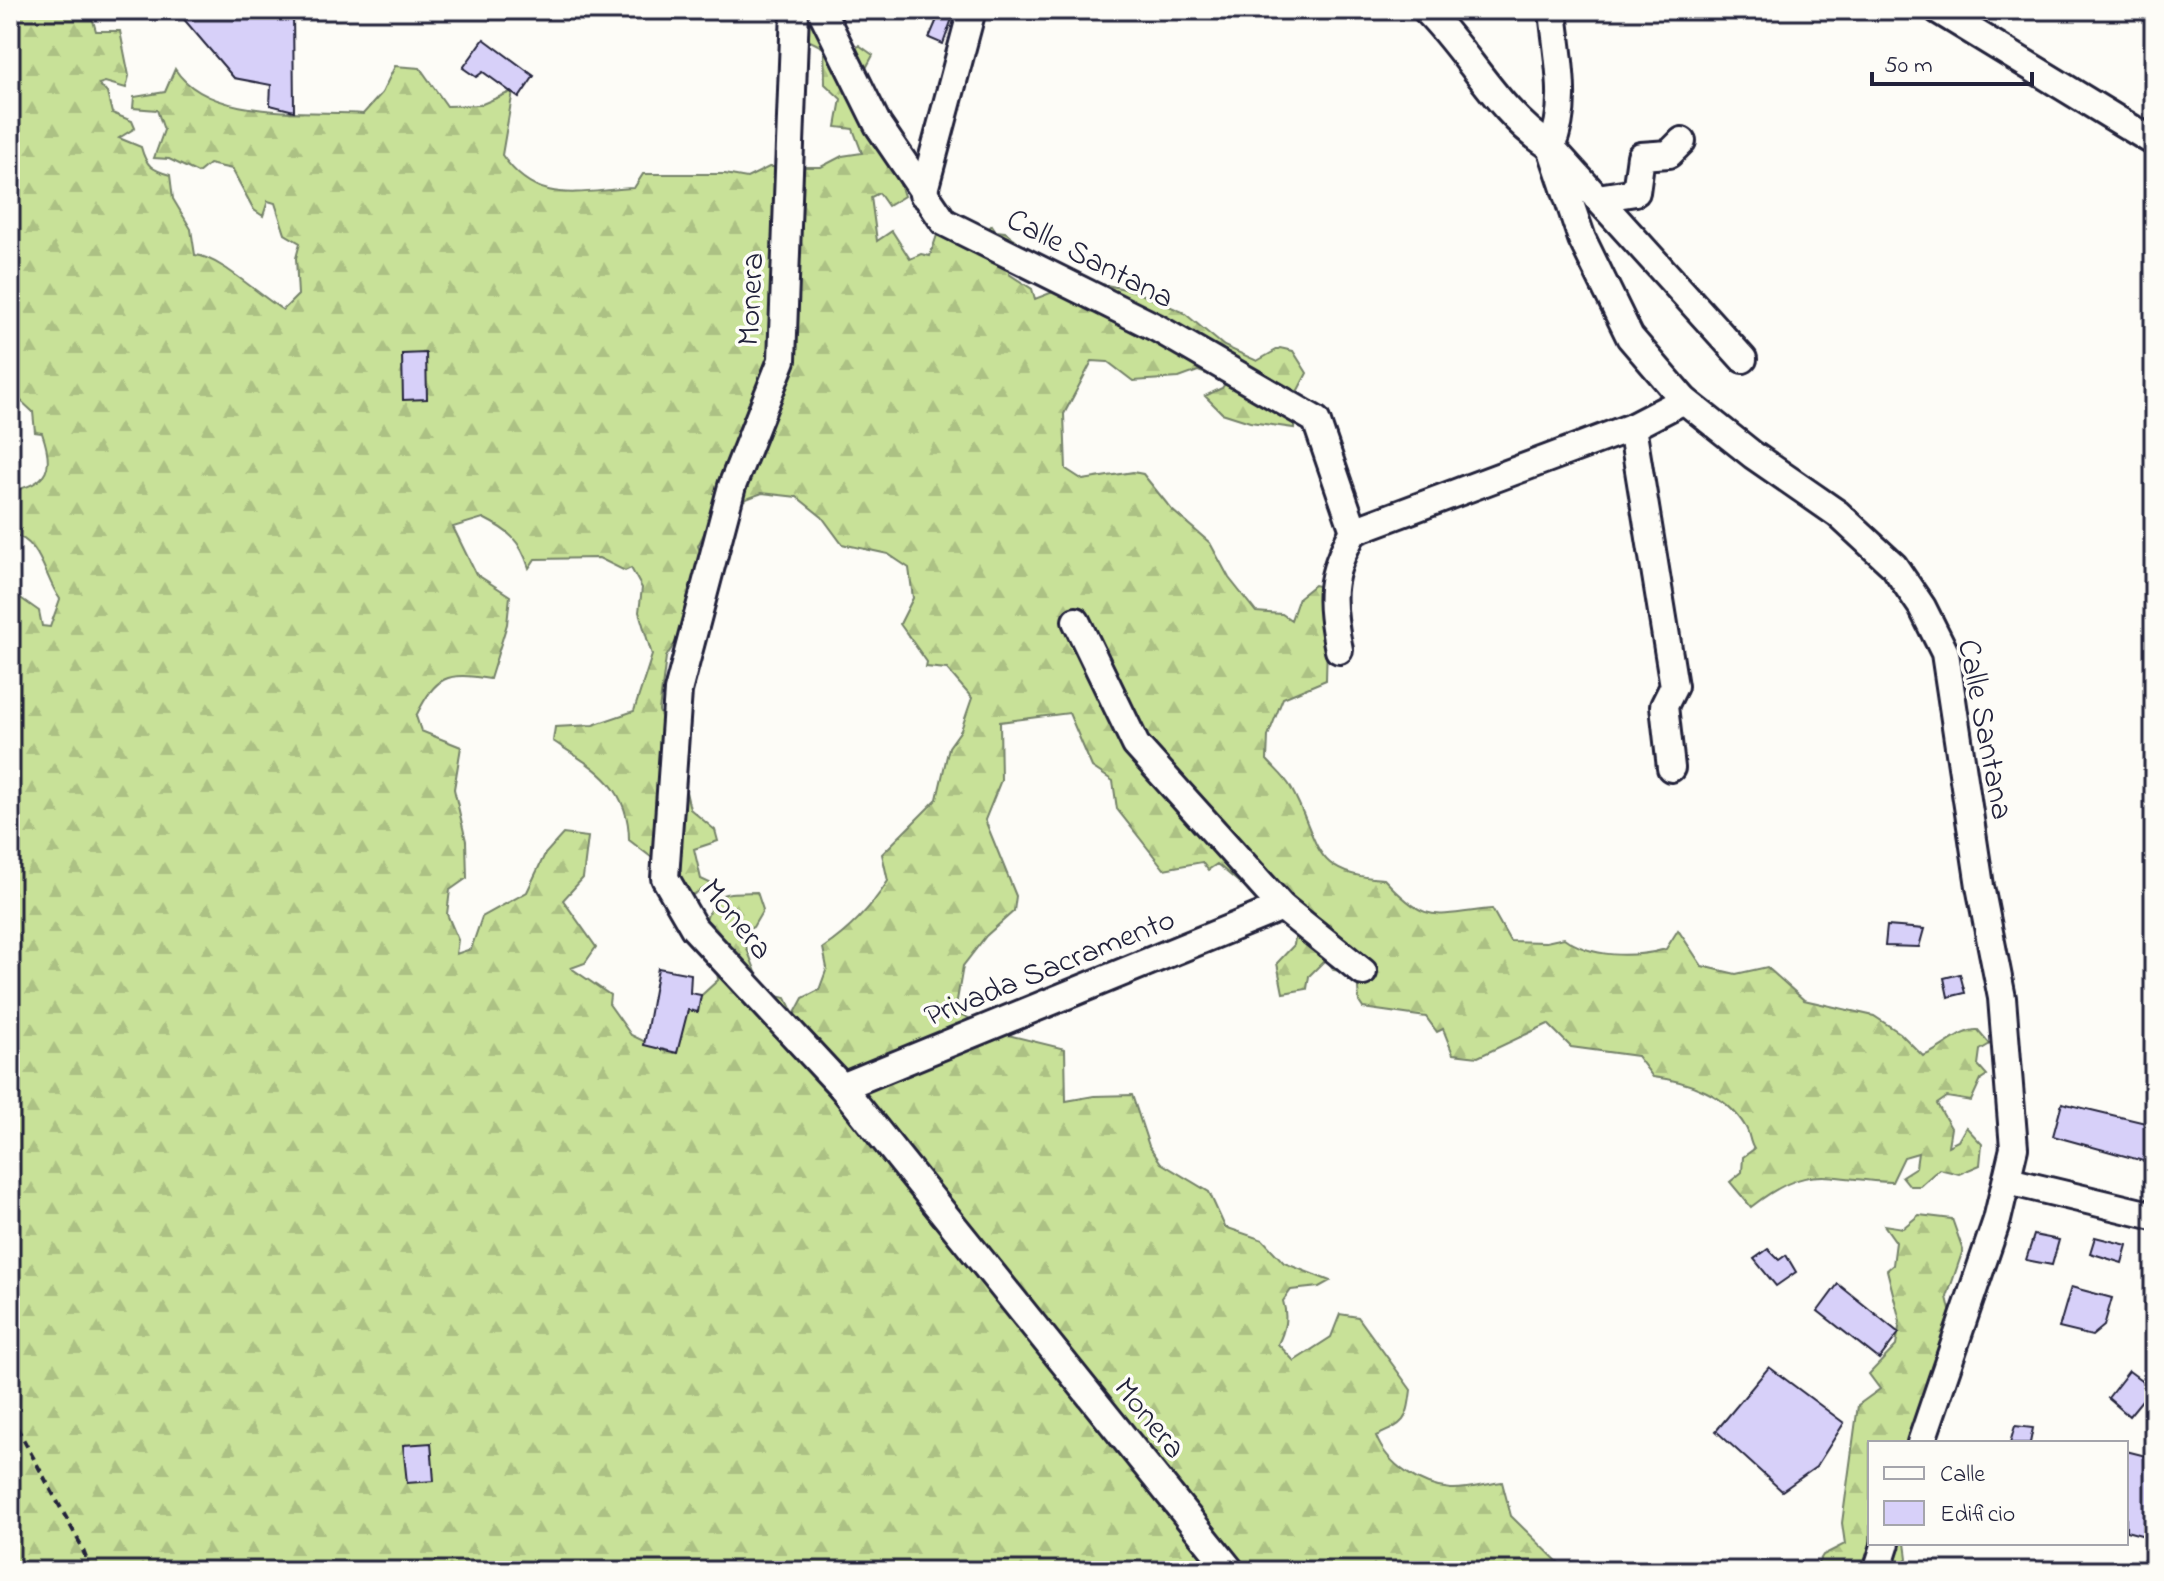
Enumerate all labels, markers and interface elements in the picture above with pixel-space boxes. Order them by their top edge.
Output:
scale bar [1872,36,2032,86]
text: 50 m [1884,49,1933,84]
street label: Calle Santana [997,198,1181,323]
street label: Monera [727,251,778,347]
street label: Calle Santana [1943,636,2024,824]
street label: Monera [688,869,783,971]
street label: Privada Sacramento [918,897,1183,1041]
street label: Monera [1101,1368,1196,1470]
legend [1868,1441,2128,1545]
text: Calle [1940,1458,1985,1493]
text: Edificio [1940,1498,2015,1533]

